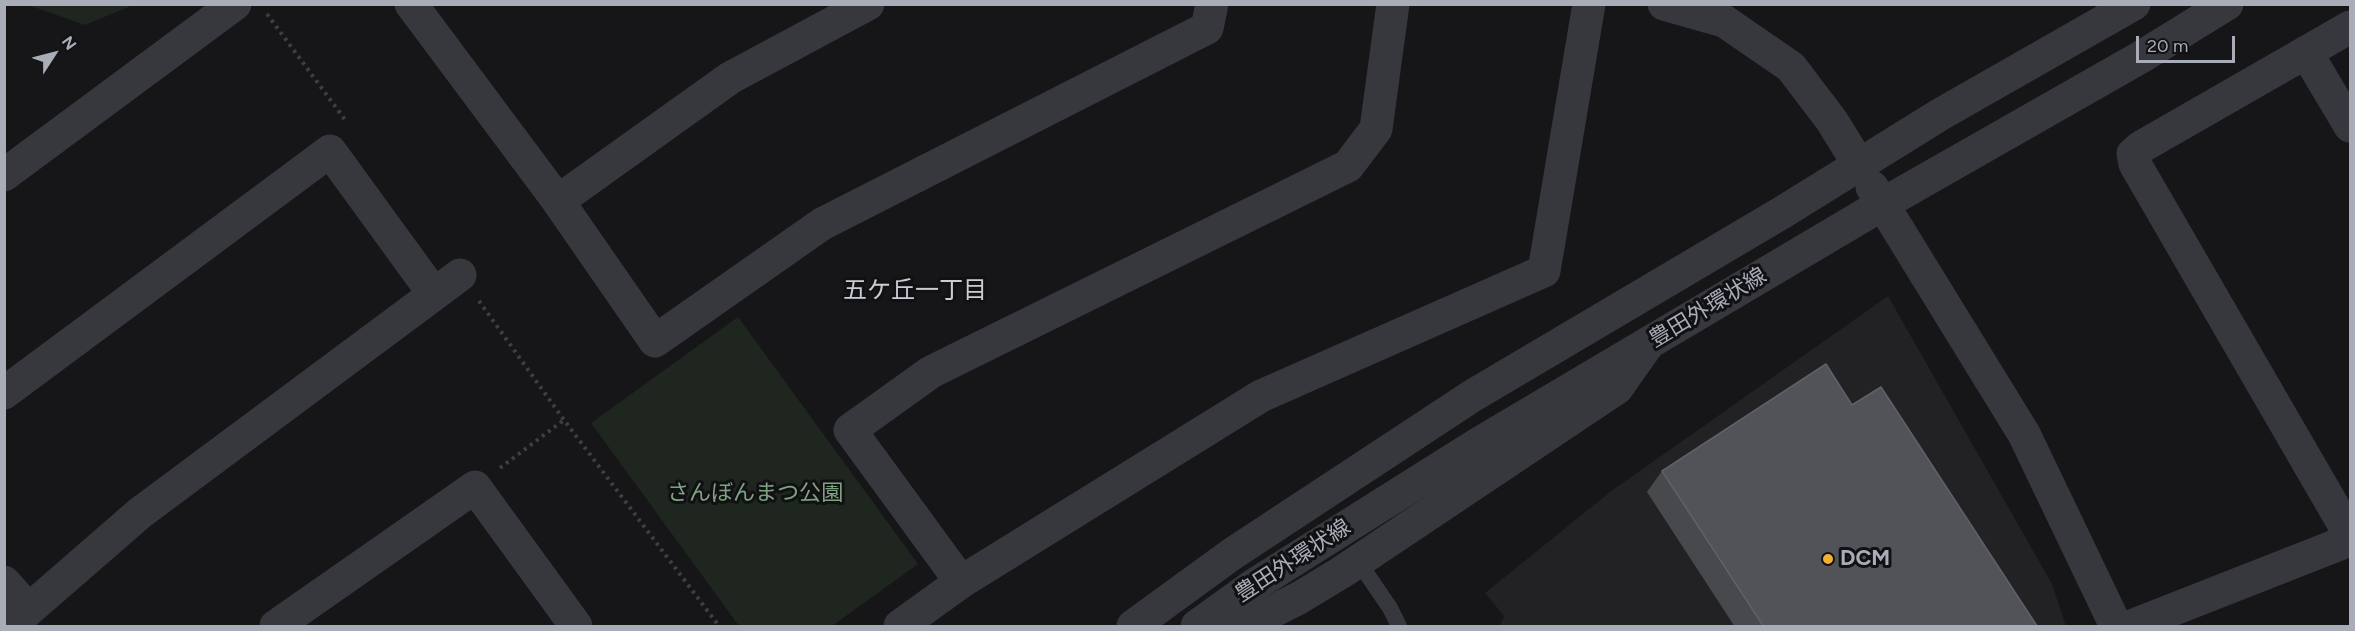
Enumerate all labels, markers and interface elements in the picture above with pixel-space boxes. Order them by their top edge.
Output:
north arrow [24,24,84,84]
scale bar [2139,24,2238,62]
text: N [58,33,80,54]
text: 20 m [2147,35,2188,57]
street label: 豊田外環状線 [1645,263,1771,353]
district label: 五ケ丘一丁目 [843,277,987,305]
park label: さんぼんまつ公園 [667,481,843,507]
street label: 豊田外環状線 [1230,514,1356,608]
place label: DCM [1840,546,1890,572]
marker: DCM [1821,552,1835,566]

